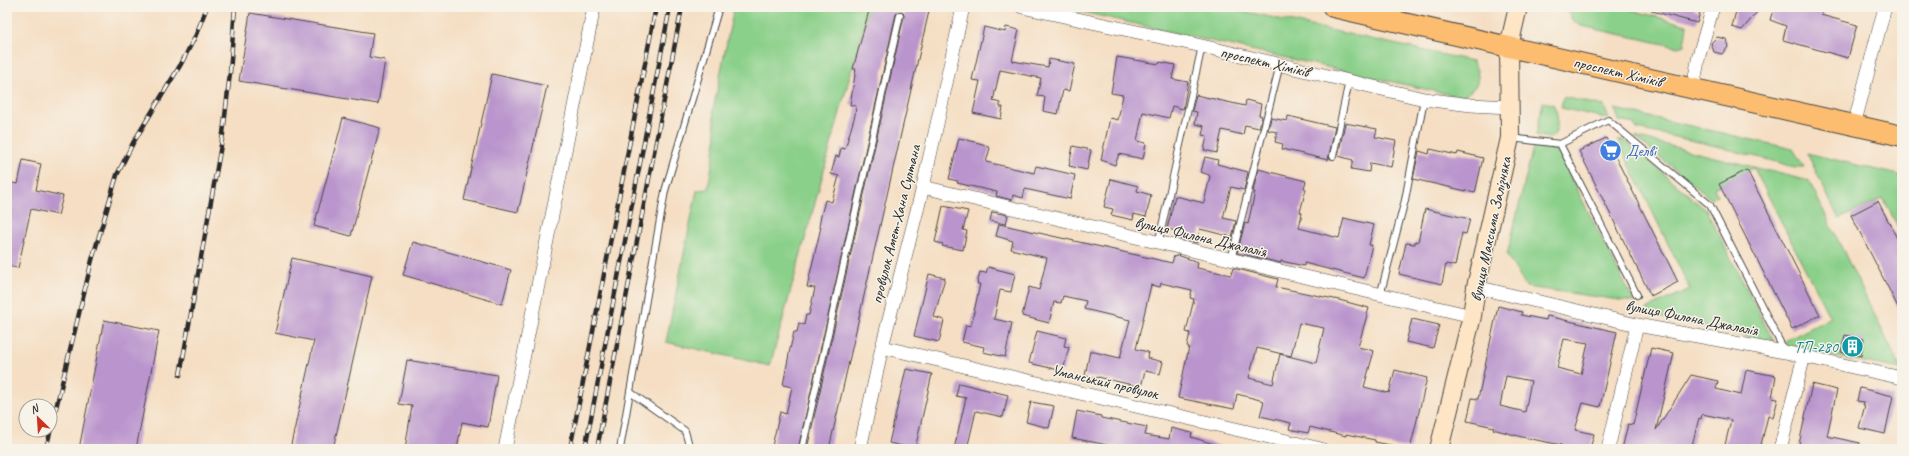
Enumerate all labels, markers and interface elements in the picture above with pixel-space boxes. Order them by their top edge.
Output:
street label: проспект Хіміків [1218,42,1315,83]
street label: проспект Хіміків [1571,52,1668,93]
supermarket icon: Делві [1597,137,1623,163]
street label: провулок Амет-Хана Султана [867,141,926,306]
place label: Делві [1626,141,1658,161]
street label: вулиця Максима Залізняка [1466,154,1516,303]
street label: вулиця Филона Джалалія [1133,212,1270,262]
street label: вулиця Филона Джалалія [1624,295,1761,341]
building icon: ТП-280 [1840,333,1866,359]
place label: ТП-280 [1794,337,1840,357]
street label: Уманський провулок [1050,360,1161,404]
north arrow [18,398,58,438]
text: N [28,400,42,417]

